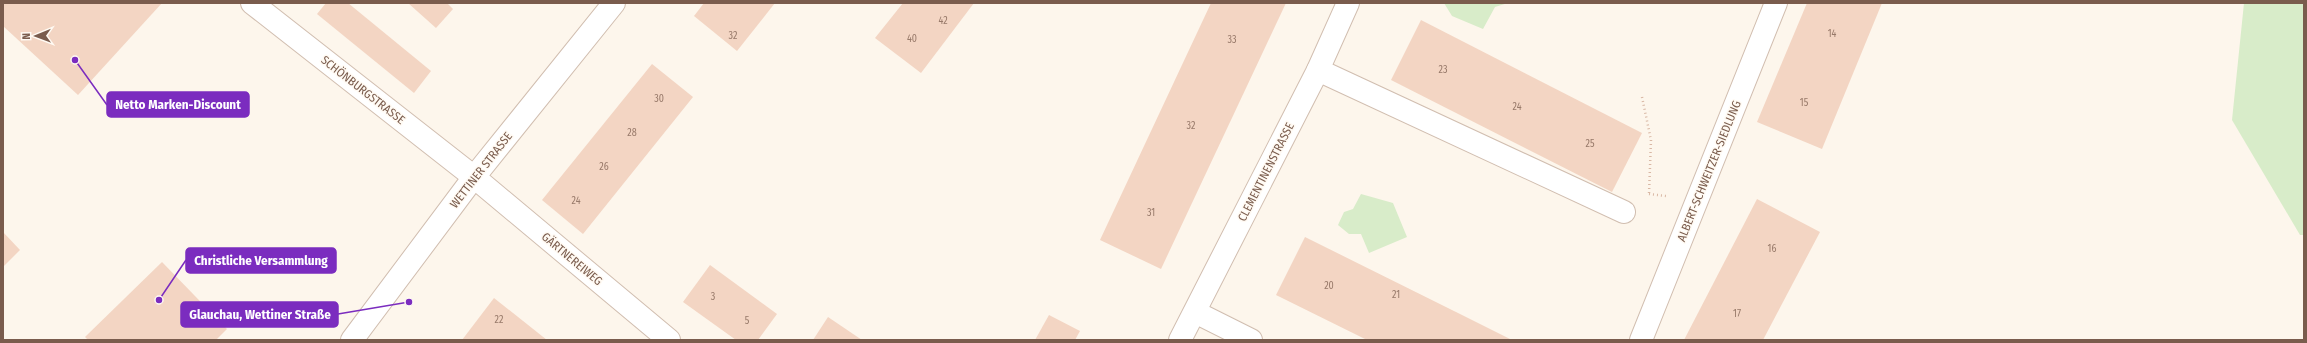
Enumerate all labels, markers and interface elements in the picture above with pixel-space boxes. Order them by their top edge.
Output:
house number: 42 [938,15,948,27]
north arrow [16,16,56,56]
house number: 14 [1828,28,1837,40]
house number: 32 [729,30,738,42]
text: N [20,33,33,40]
house number: 40 [907,33,917,45]
house number: 33 [1227,34,1237,46]
street label: SCHÖNBURGSTRASSE [318,51,409,127]
house number: 23 [1439,64,1448,76]
callout: Netto Marken-Discount [107,92,249,117]
house number: 30 [654,93,664,105]
text: Netto Marken-Discount [115,97,241,112]
house number: 15 [1800,97,1809,109]
street label: ALBERT-SCHWEITZER-SIEDLUNG [1674,98,1744,244]
house number: 24 [1512,101,1522,113]
house number: 32 [1187,120,1196,132]
street label: CLEMENTINENSTRASSE [1235,120,1297,224]
house number: 28 [627,127,637,139]
street label: WETTINER STRASSE [447,129,515,211]
house number: 25 [1586,138,1595,150]
house number: 26 [599,161,609,173]
house number: 24 [571,195,581,207]
house number: 31 [1147,207,1155,219]
street label: GÄRTNEREIWEG [539,229,606,288]
house number: 16 [1768,243,1776,255]
callout: Christliche Versammlung [186,248,336,273]
text: Christliche Versammlung [194,253,328,268]
house number: 20 [1324,280,1334,292]
house number: 21 [1392,289,1400,301]
house number: 3 [711,291,716,303]
callout: Glauchau, Wettiner Straße [181,302,338,327]
text: Glauchau, Wettiner Straße [189,307,331,322]
house number: 17 [1733,308,1741,320]
house number: 22 [495,314,504,326]
house number: 5 [745,315,750,327]

